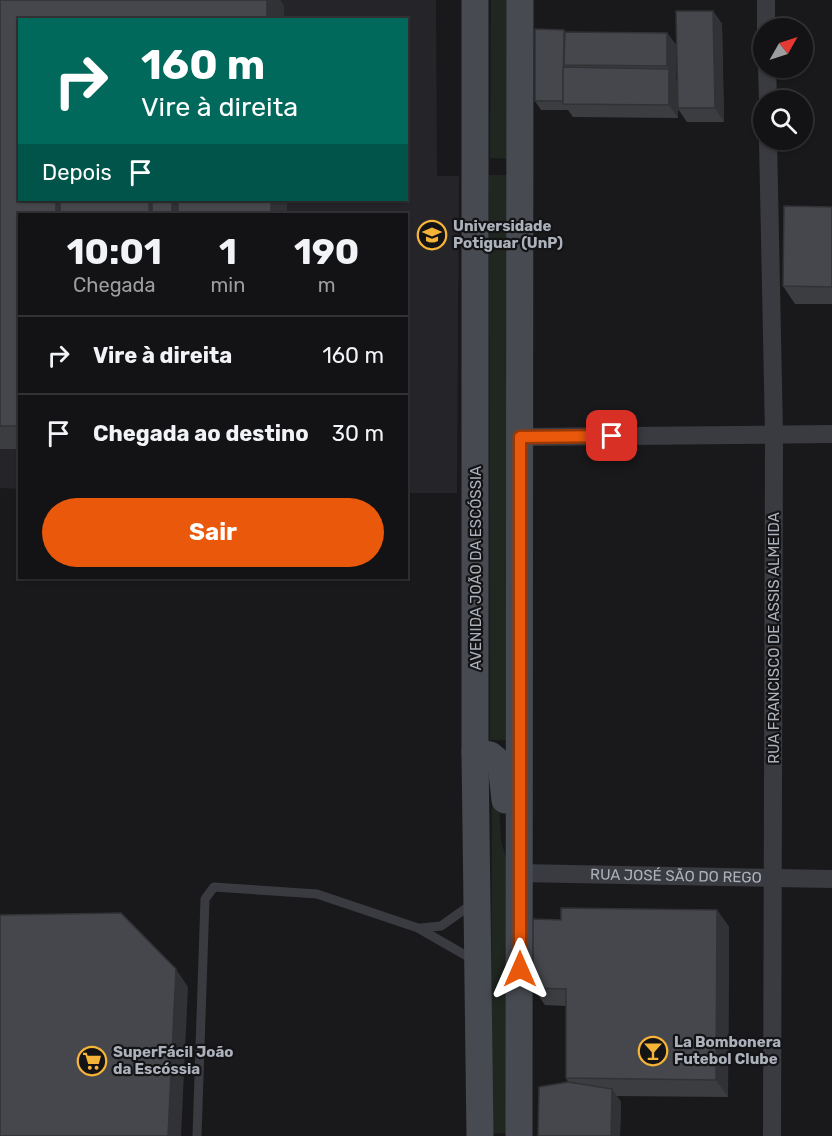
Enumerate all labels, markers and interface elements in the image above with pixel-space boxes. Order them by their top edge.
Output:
north arrow [753,18,813,78]
map controls [753,18,813,150]
text: 160 m [141,40,265,90]
icon: right [42,42,120,120]
button: search [753,90,813,150]
text: Vire à direita [141,91,298,123]
icon: arrive [124,156,157,189]
text: Depois [42,159,112,186]
place label: Universidade Potiguar (UnP) [453,217,563,252]
school or university icon: Universidade Potiguar (UnP) [416,219,448,251]
text: 10:01 [67,230,162,273]
text: 1 [219,230,237,273]
text: 190 [294,230,359,273]
text: Chegada [73,273,156,297]
text: min [211,273,245,297]
text: m [318,273,336,297]
icon: right [42,339,75,372]
text: Vire à direita [93,342,232,369]
text: 160 m [322,342,384,369]
pin [586,410,637,461]
icon: arrive [42,417,75,450]
icon: arrive [595,419,628,452]
text: Chegada ao destino [93,420,309,447]
text: 30 m [332,420,384,447]
street label: AVENIDA JOÃO DA ESCÓSSIA [467,466,485,670]
button: Sair [42,498,384,567]
street label: RUA FRANCISCO DE ASSIS ALMEIDA [765,512,783,764]
street label: RUA JOSÉ SÃO DO REGO [590,865,762,887]
position arrow [488,937,552,1001]
place label: La Bombonera Futebol Clube [674,1033,781,1068]
bar icon: La Bombonera Futebol Clube [637,1035,669,1067]
place label: SuperFácil João da Escóssia [113,1043,233,1078]
supermarket icon: SuperFácil João da Escóssia [76,1045,108,1077]

